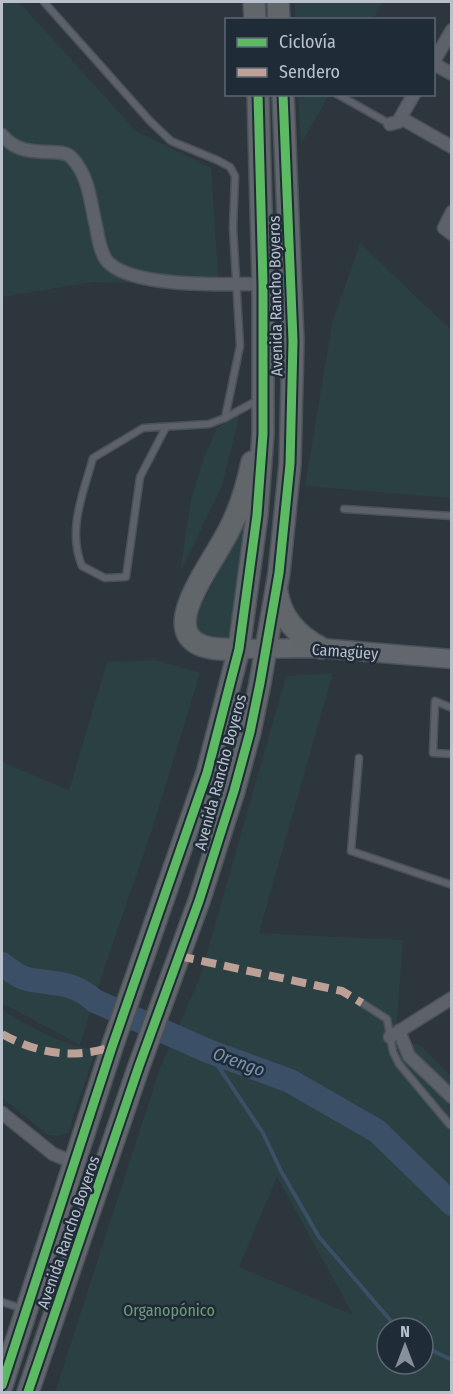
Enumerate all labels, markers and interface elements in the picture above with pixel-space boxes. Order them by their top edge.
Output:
legend [225,18,435,96]
text: Ciclovía [279,31,336,53]
text: Sendero [279,61,340,83]
street label: Avenida Rancho Boyeros [265,215,286,377]
street label: Camagüey [311,640,380,663]
street label: Avenida Rancho Boyeros [191,692,251,852]
water label: Orengo [210,1042,268,1082]
street label: Avenida Rancho Boyeros [33,1153,104,1311]
park label: Organopónico [123,1301,215,1320]
north arrow [375,1316,435,1376]
text: N [400,1322,410,1341]

